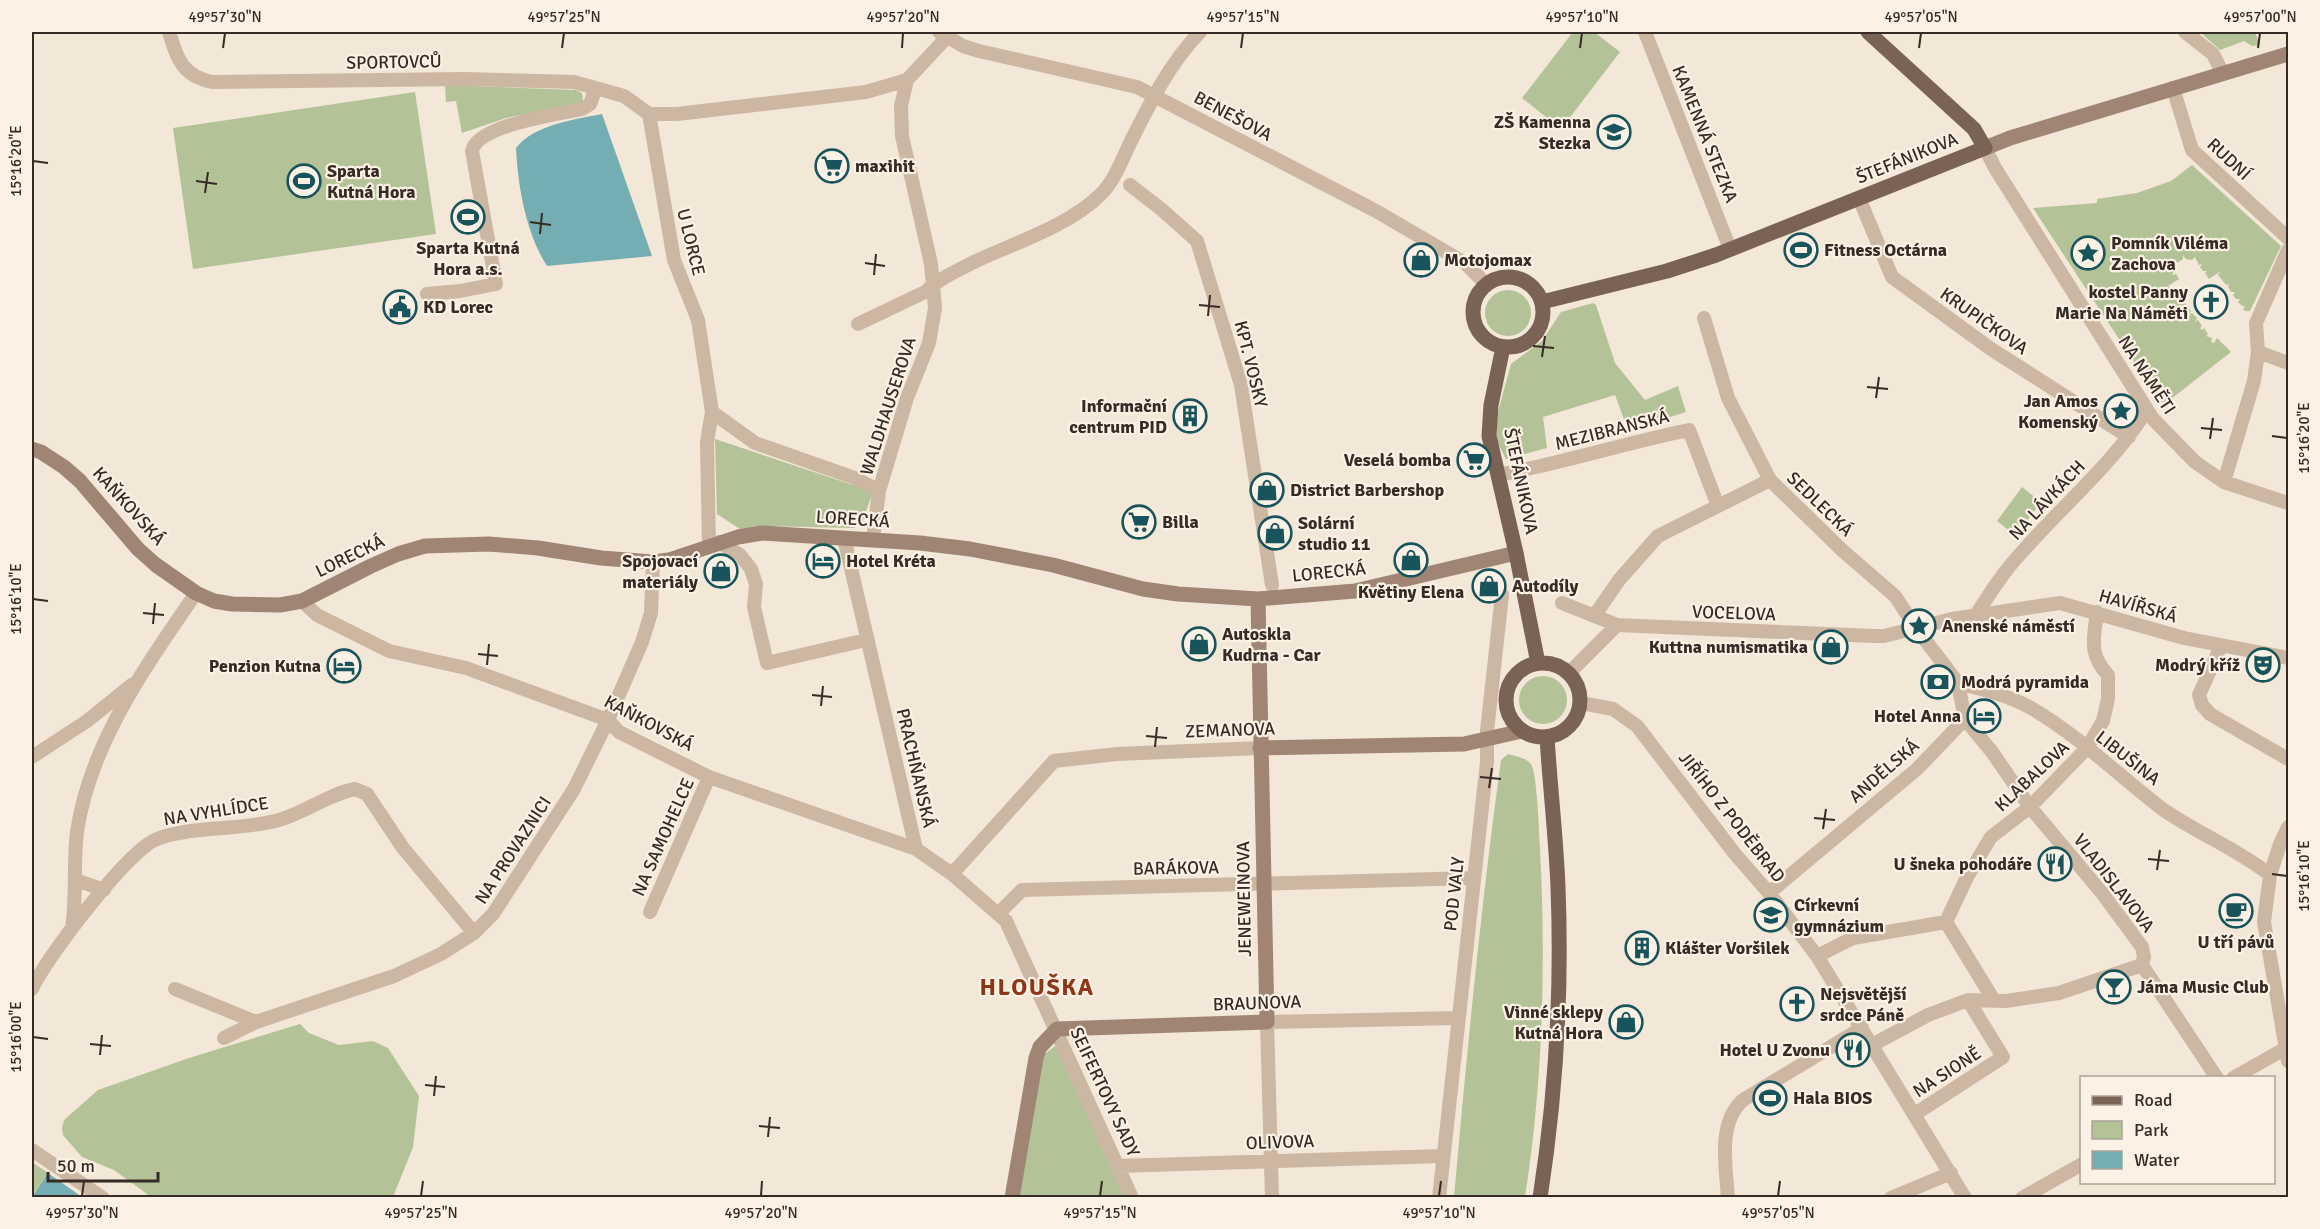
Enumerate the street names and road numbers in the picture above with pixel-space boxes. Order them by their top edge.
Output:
street label: SPORTOVCŮ [346,50,442,74]
street label: KAMENNÁ STEZKA [1667,62,1743,206]
street label: BENEŠOVA [1190,86,1276,146]
street label: ŠTEFÁNIKOVA [1853,128,1961,188]
street label: RUDNÍ [2203,133,2256,185]
street label: U LORCE [672,206,710,278]
street label: KRUPIČKOVA [1936,283,2032,359]
street label: KPT. VOSKY [1230,318,1272,410]
street label: NA NÁMĚTI [2113,332,2181,418]
street label: WALDHAUSEROVA [855,334,921,478]
street label: MEZIBRANSKÁ [1553,405,1671,455]
street label: ŠTEFÁNIKOVA [1499,426,1543,536]
street label: NA LÁVKÁCH [2004,455,2090,545]
street label: KAŇKOVSKÁ [88,462,170,550]
street label: SEDLECKÁ [1782,467,1858,541]
street label: LORECKÁ [815,505,891,533]
street label: LORECKÁ [312,530,388,582]
street label: LORECKÁ [1291,557,1367,587]
street label: HAVÍŘSKÁ [2096,584,2180,628]
street label: VOCELOVA [1692,601,1776,625]
street label: KAŇKOVSKÁ [600,690,698,756]
street label: PRACHŇANSKÁ [892,706,940,830]
street label: ZEMANOVA [1185,717,1275,743]
street label: LIBUŠINA [2091,726,2165,790]
street label: ANDĚLSKÁ [1844,734,1924,808]
street label: KLABALOVA [1990,736,2074,816]
street label: JIŘÍHO Z PODĚBRAD [1674,747,1790,887]
street label: NA SAMOHELCE [627,775,699,899]
street label: NA VYHLÍDCE [162,792,270,830]
street label: NA PROVAZNICI [470,792,556,908]
street label: VLADISLAVOVA [2069,829,2159,937]
street label: JENEWEINOVA [1232,841,1256,957]
street label: BARÁKOVA [1133,856,1219,880]
street label: POD VALY [1439,856,1469,932]
street label: BRAUNOVA [1212,990,1302,1016]
street label: SEIFERTOVY SADY [1065,1024,1145,1160]
street label: NA SIONĚ [1909,1042,1985,1102]
street label: OLIVOVA [1245,1130,1315,1154]

